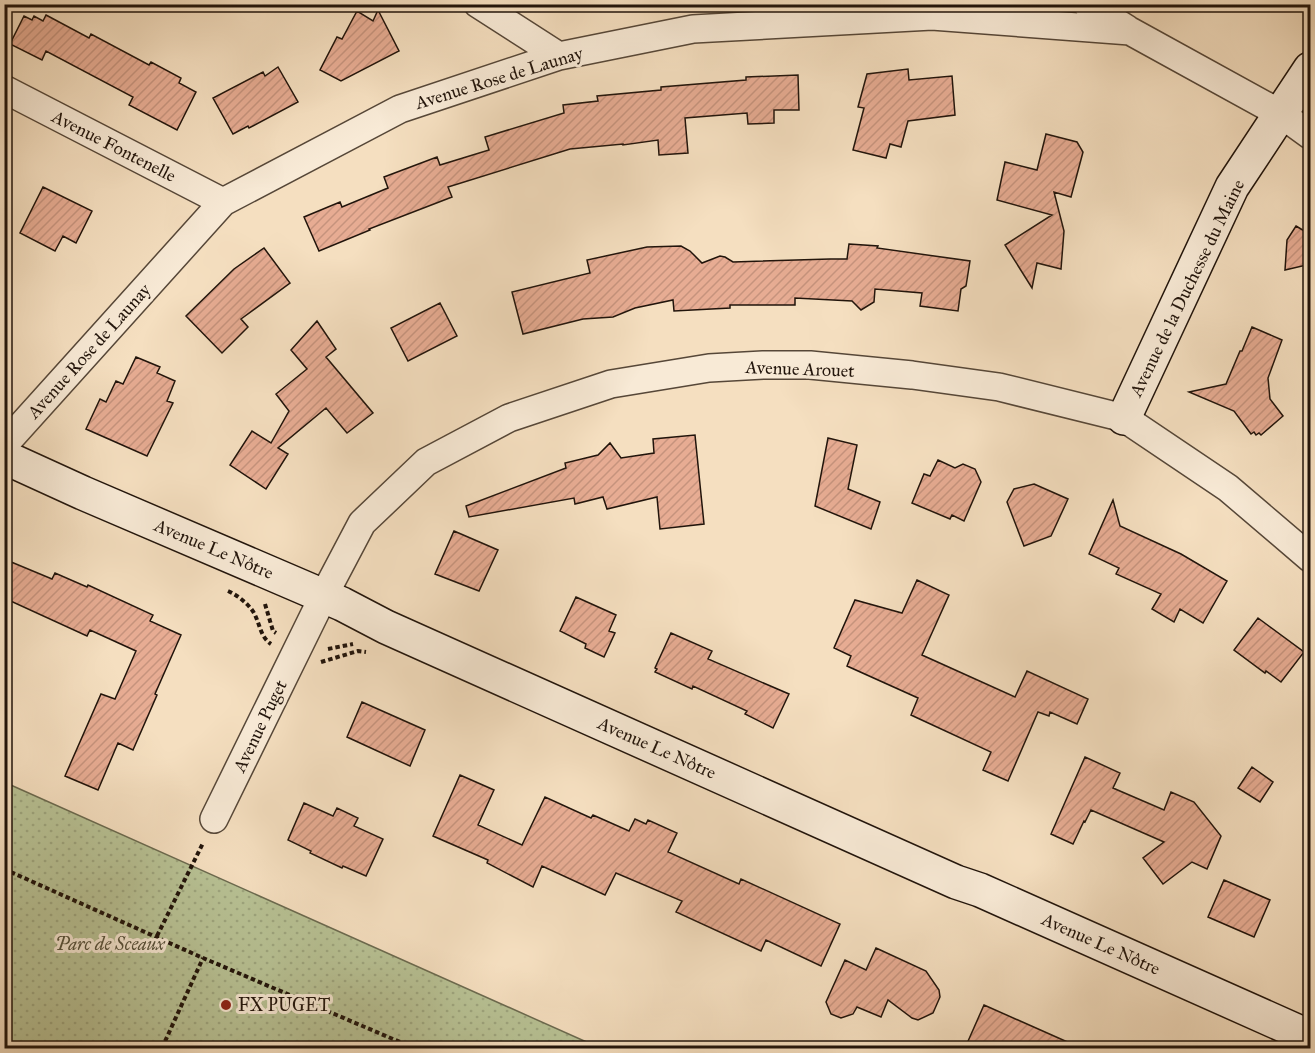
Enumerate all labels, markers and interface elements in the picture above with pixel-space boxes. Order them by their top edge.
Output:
street label: Avenue Rose de Launay [412,42,586,114]
street label: Avenue Fontenelle [47,105,180,187]
street label: Avenue de la Duchesse du Maine [1124,176,1249,401]
street label: Avenue Rose de Launay [22,279,156,424]
street label: Avenue Arouet [744,356,856,382]
street label: Avenue Le Nôtre [150,514,277,584]
street label: Avenue Puget [228,676,293,777]
street label: Avenue Le Nôtre [593,712,720,784]
street label: Avenue Le Nôtre [1037,908,1164,980]
park label: Parc de Sceaux [55,933,166,955]
place label: FX PUGET [238,994,330,1016]
marker: FX PUGET [219,998,233,1012]

